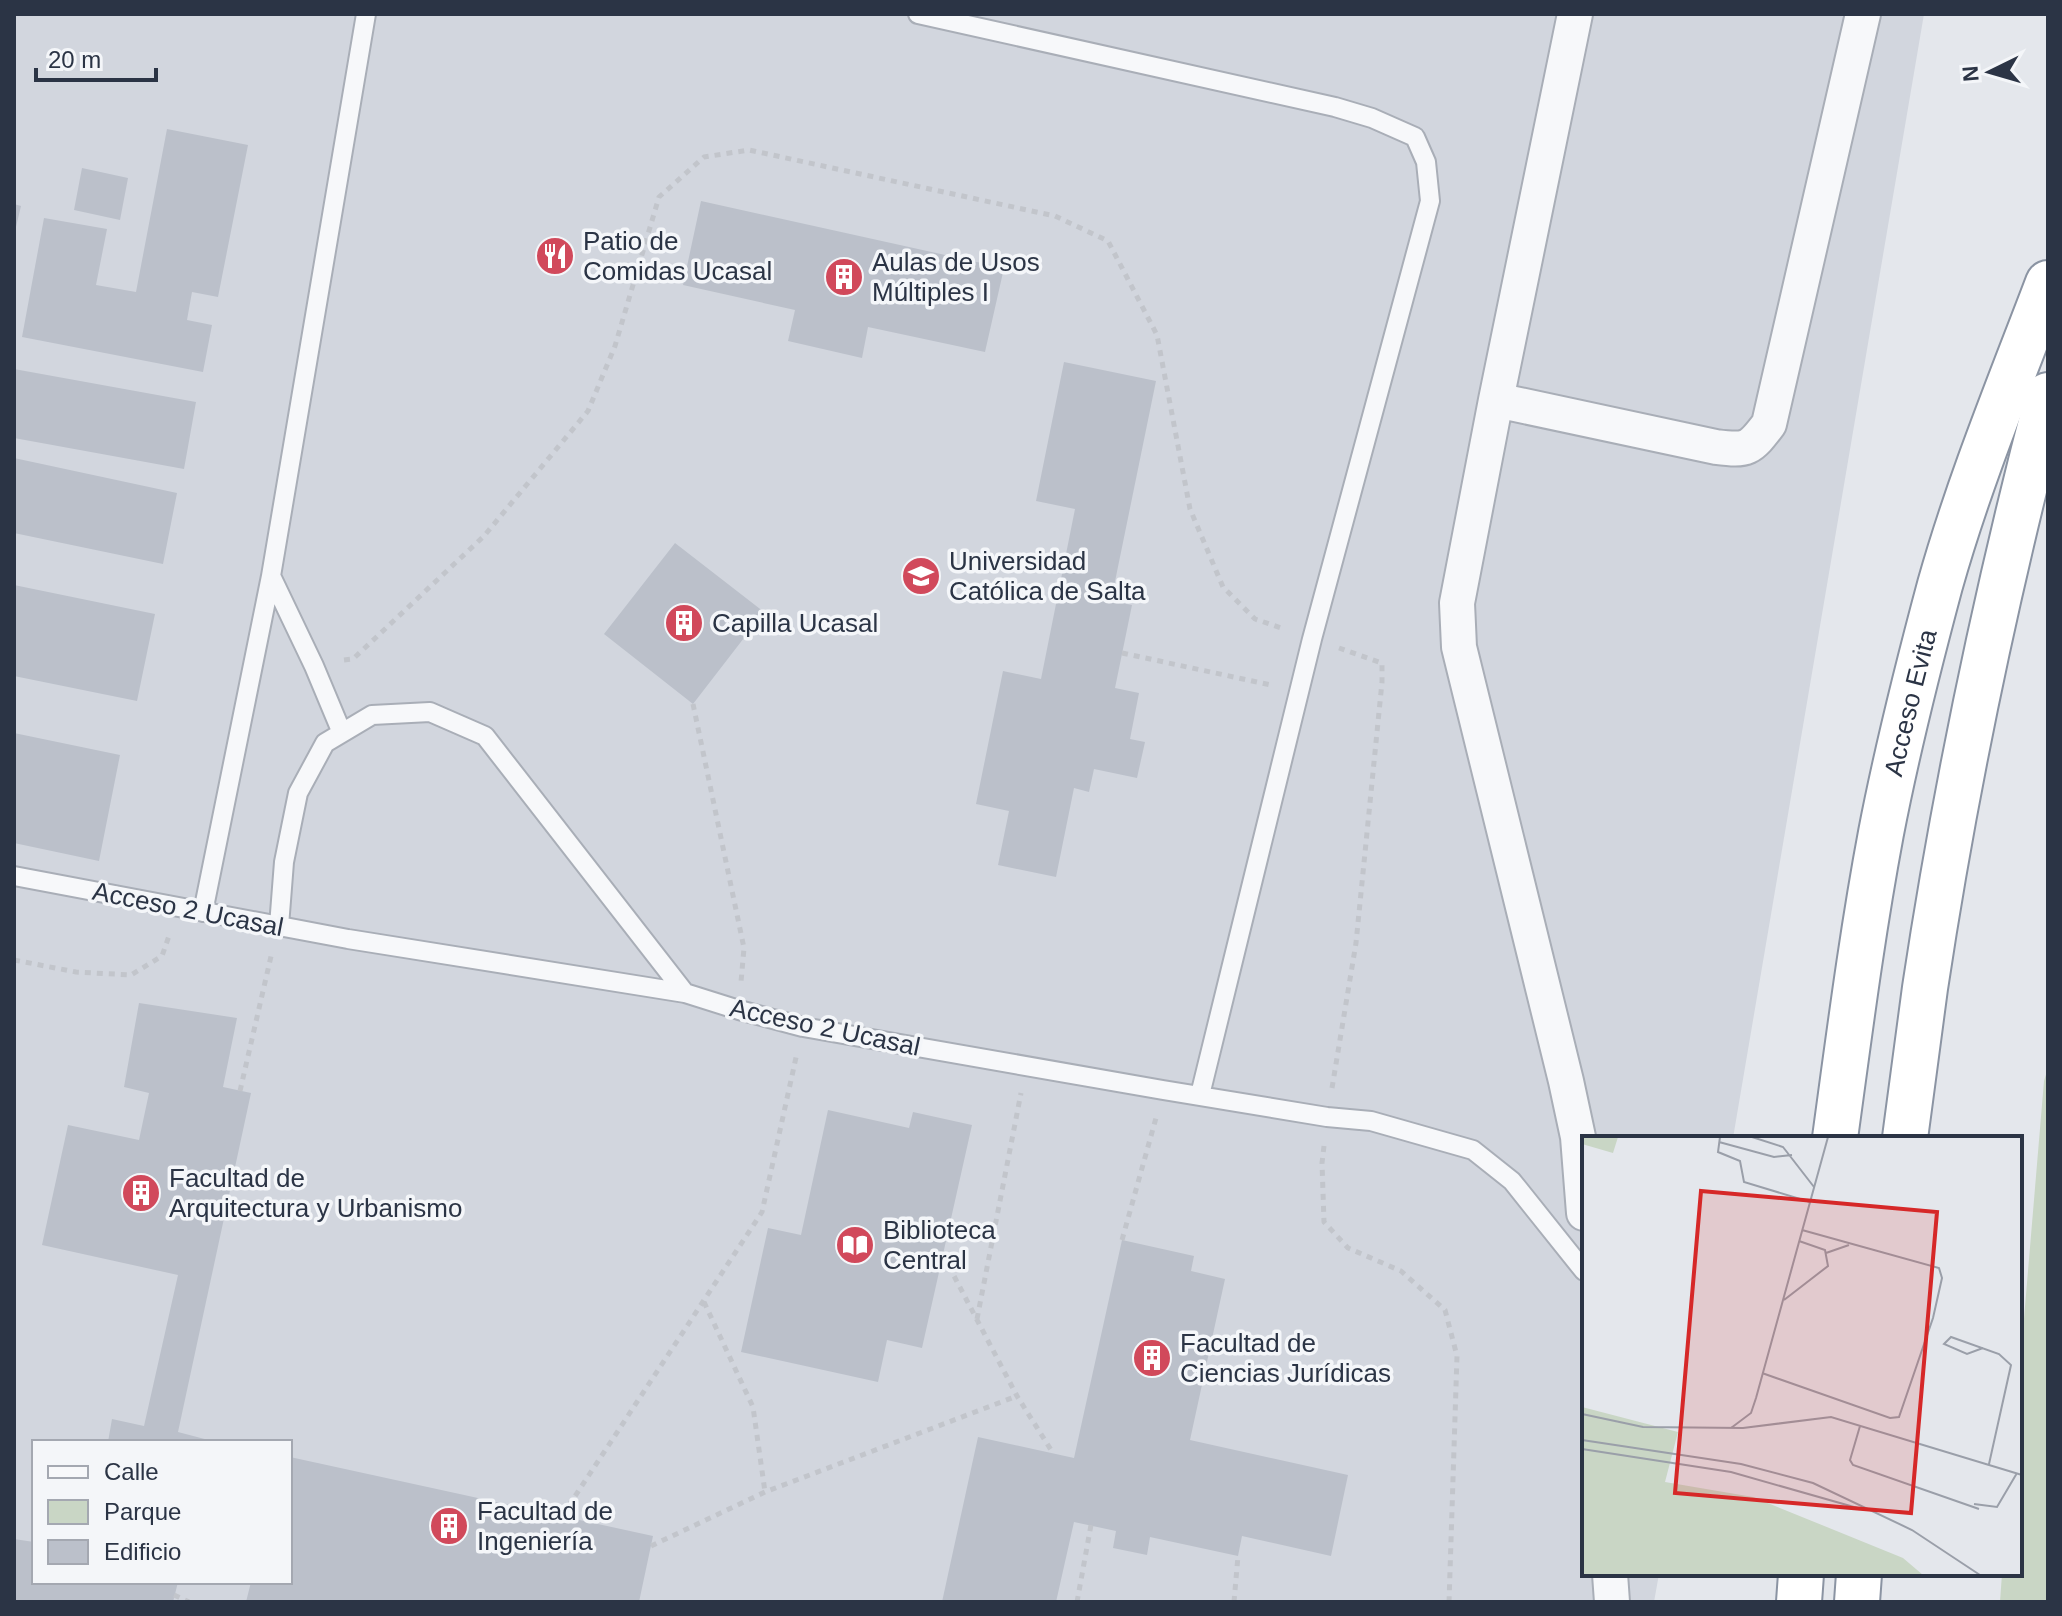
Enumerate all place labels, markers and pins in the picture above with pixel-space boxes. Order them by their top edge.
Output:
place label: Patio de Comidas Ucasal [583,226,772,286]
restaurant icon: Patio de Comidas Ucasal [534,235,576,277]
place label: Aulas de Usos Múltiples I [872,247,1040,307]
building icon: Aulas de Usos Múltiples I [823,256,865,298]
place label: Universidad Católica de Salta [949,546,1146,606]
school or university icon: Universidad Católica de Salta [900,555,942,597]
building icon: Capilla Ucasal [663,602,705,644]
place label: Capilla Ucasal [712,608,878,638]
place label: Facultad de Arquitectura y Urbanismo [169,1163,462,1223]
building icon: Facultad de Arquitectura y Urbanismo [120,1172,162,1214]
place label: Biblioteca Central [883,1215,996,1275]
library icon: Biblioteca Central [834,1224,876,1266]
place label: Facultad de Ciencias Jurídicas [1180,1328,1391,1388]
building icon: Facultad de Ciencias Jurídicas [1131,1337,1173,1379]
place label: Facultad de Ingeniería [477,1496,613,1556]
building icon: Facultad de Ingeniería [428,1505,470,1547]

